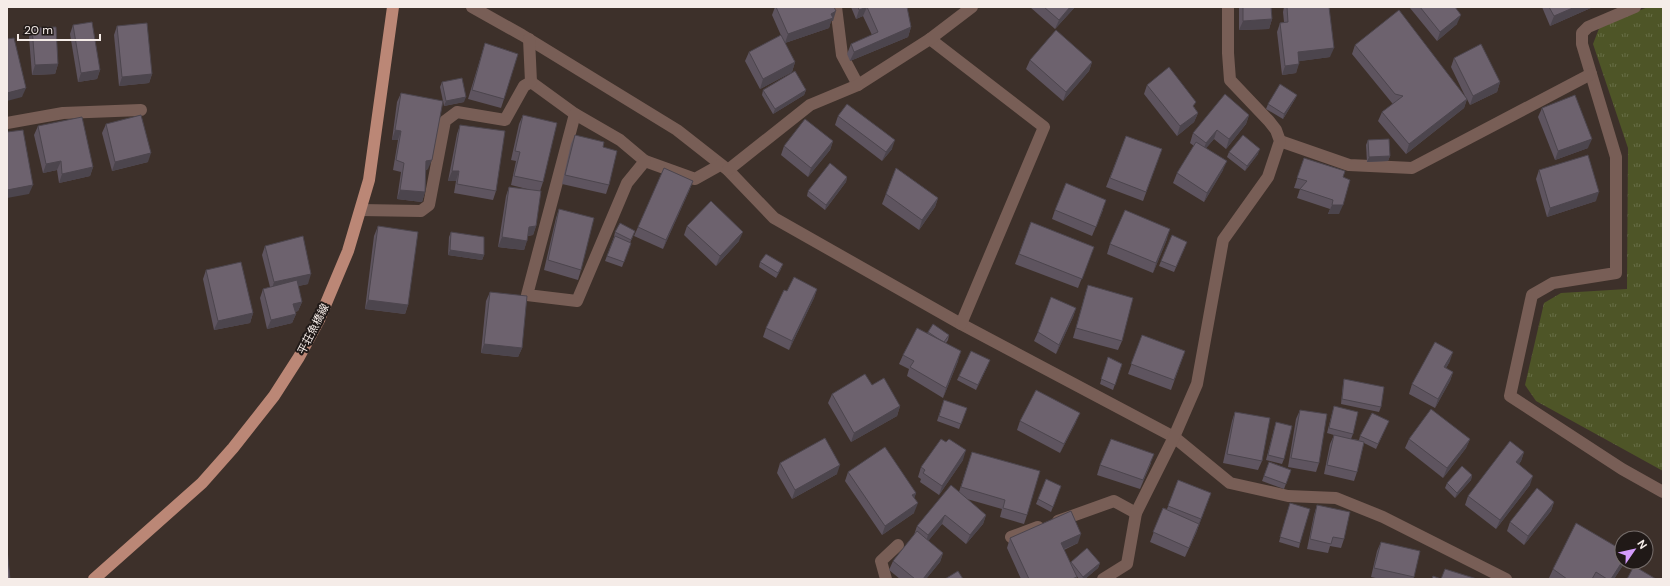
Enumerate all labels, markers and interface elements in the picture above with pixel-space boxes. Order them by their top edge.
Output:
scale bar [18,16,100,42]
text: 20 m [24,22,53,38]
street label: 平荘魚橋線 [294,301,332,357]
north arrow [1614,530,1654,570]
text: N [1634,537,1650,552]

